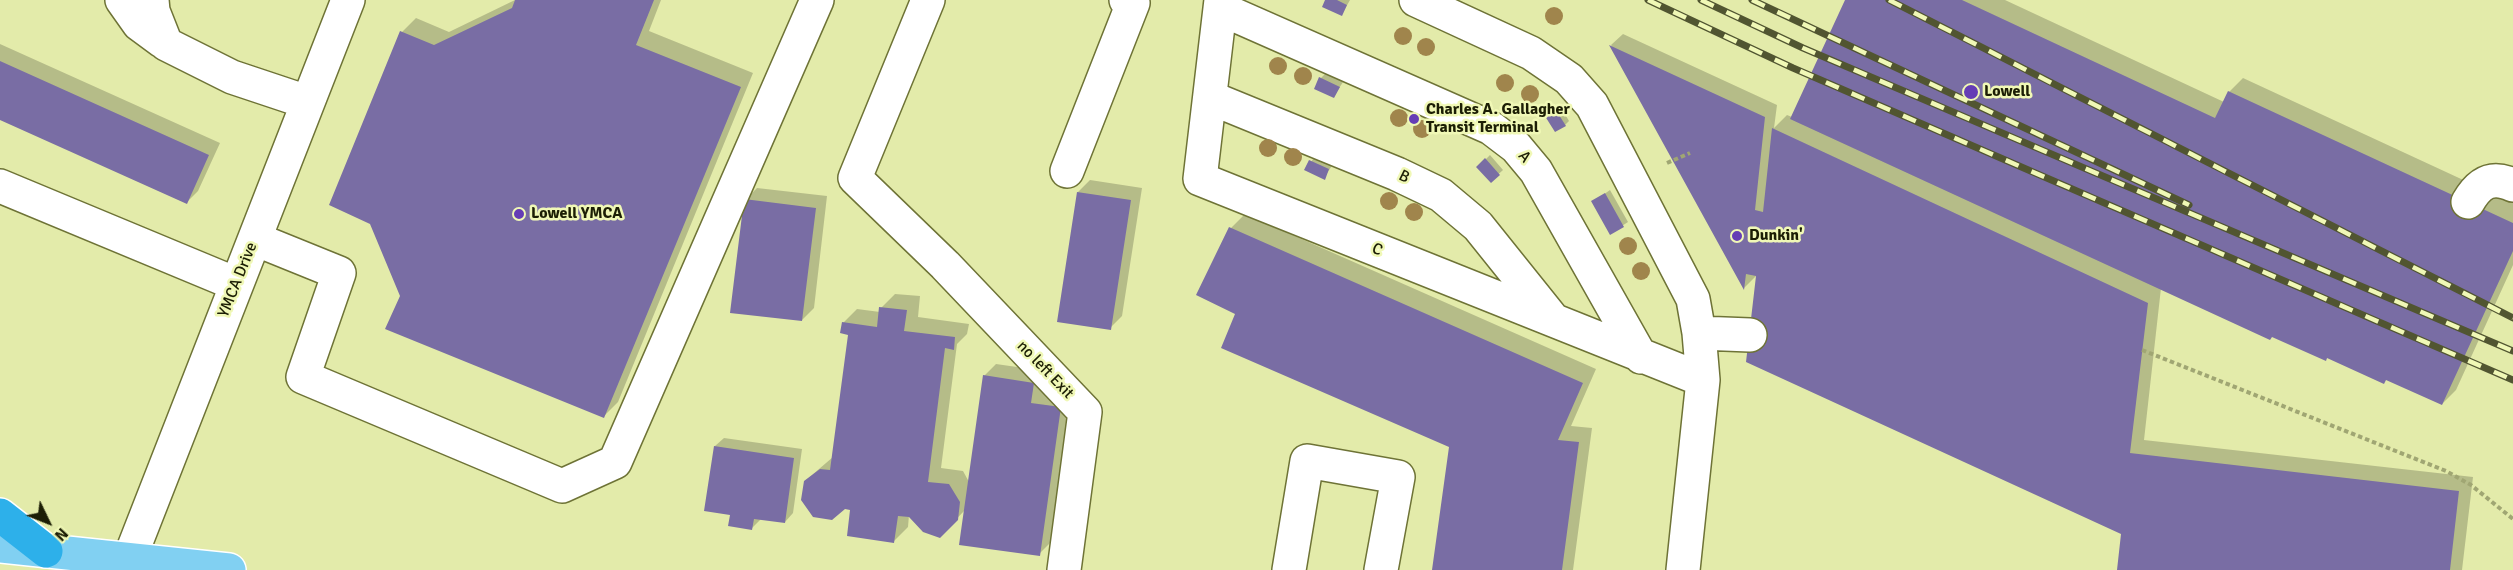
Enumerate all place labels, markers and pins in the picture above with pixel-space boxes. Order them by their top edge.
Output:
place label: Lowell [1984,82,2030,102]
marker: Lowell [1962,83,1980,101]
place label: Charles A. Gallagher Transit Terminal [1426,100,1570,138]
marker: Charles A. Gallagher Transit Terminal [1407,112,1421,126]
place label: Lowell YMCA [531,204,622,224]
marker: Lowell YMCA [512,207,526,221]
place label: Dunkin' [1749,226,1803,246]
marker: Dunkin' [1730,229,1744,243]

